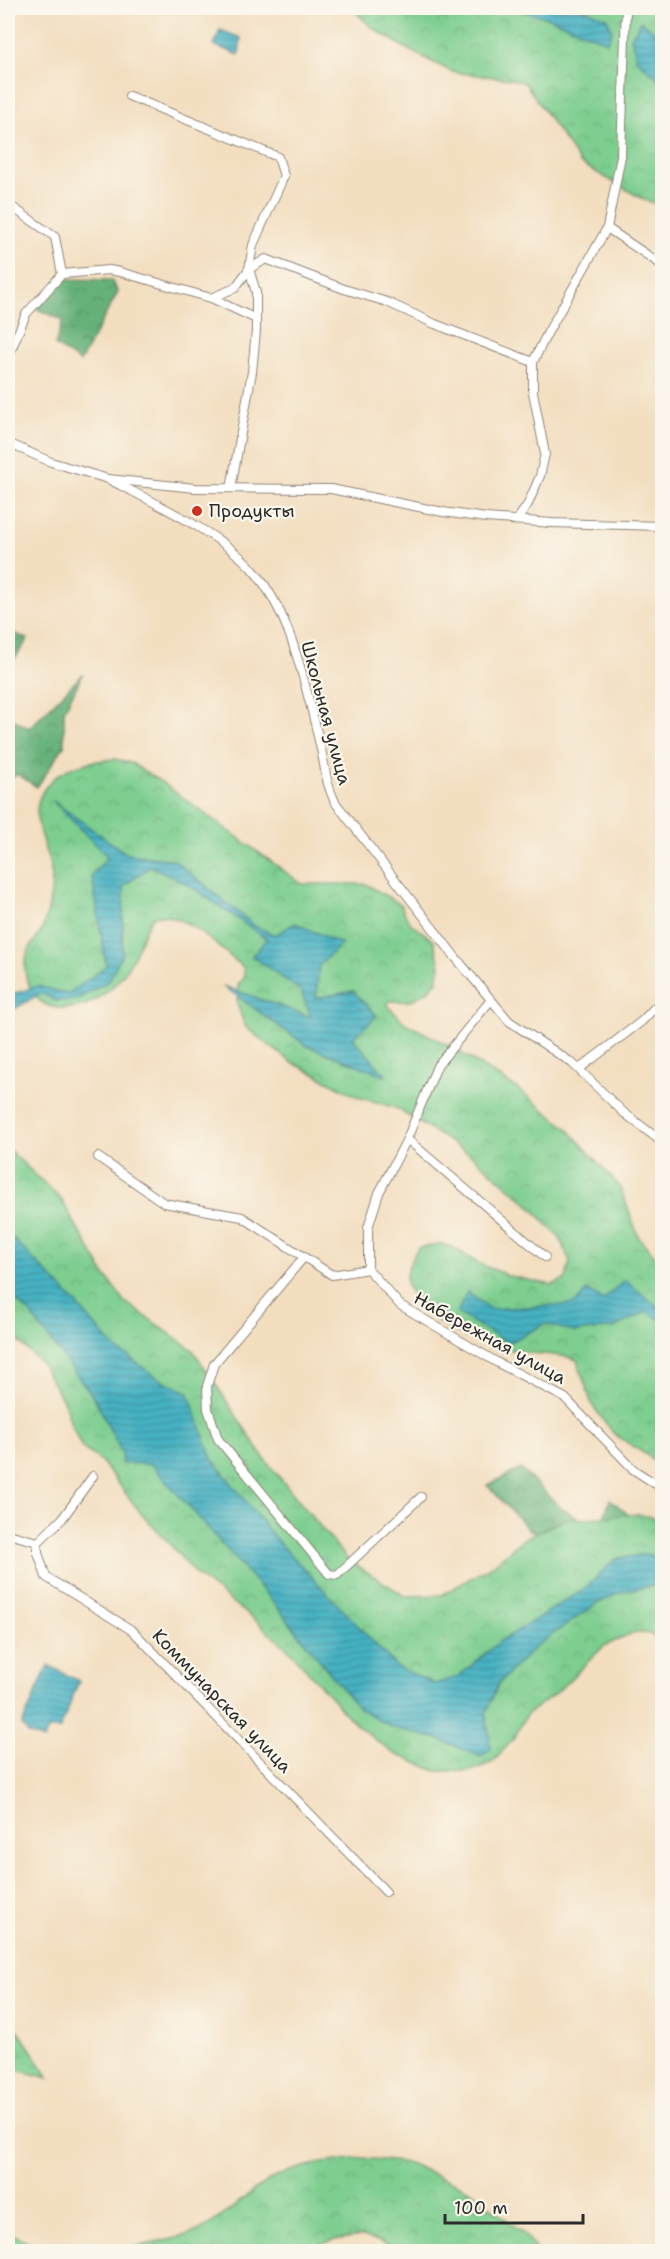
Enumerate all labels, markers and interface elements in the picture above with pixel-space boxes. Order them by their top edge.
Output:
place label: Продукты [209,499,295,523]
marker: Продукты [190,504,204,518]
street label: Школьная улица [295,638,357,788]
street label: Набережная улица [409,1286,571,1390]
street label: Коммунарская улица [147,1624,297,1778]
scale bar [445,2187,583,2225]
text: 100 m [454,2196,508,2220]

